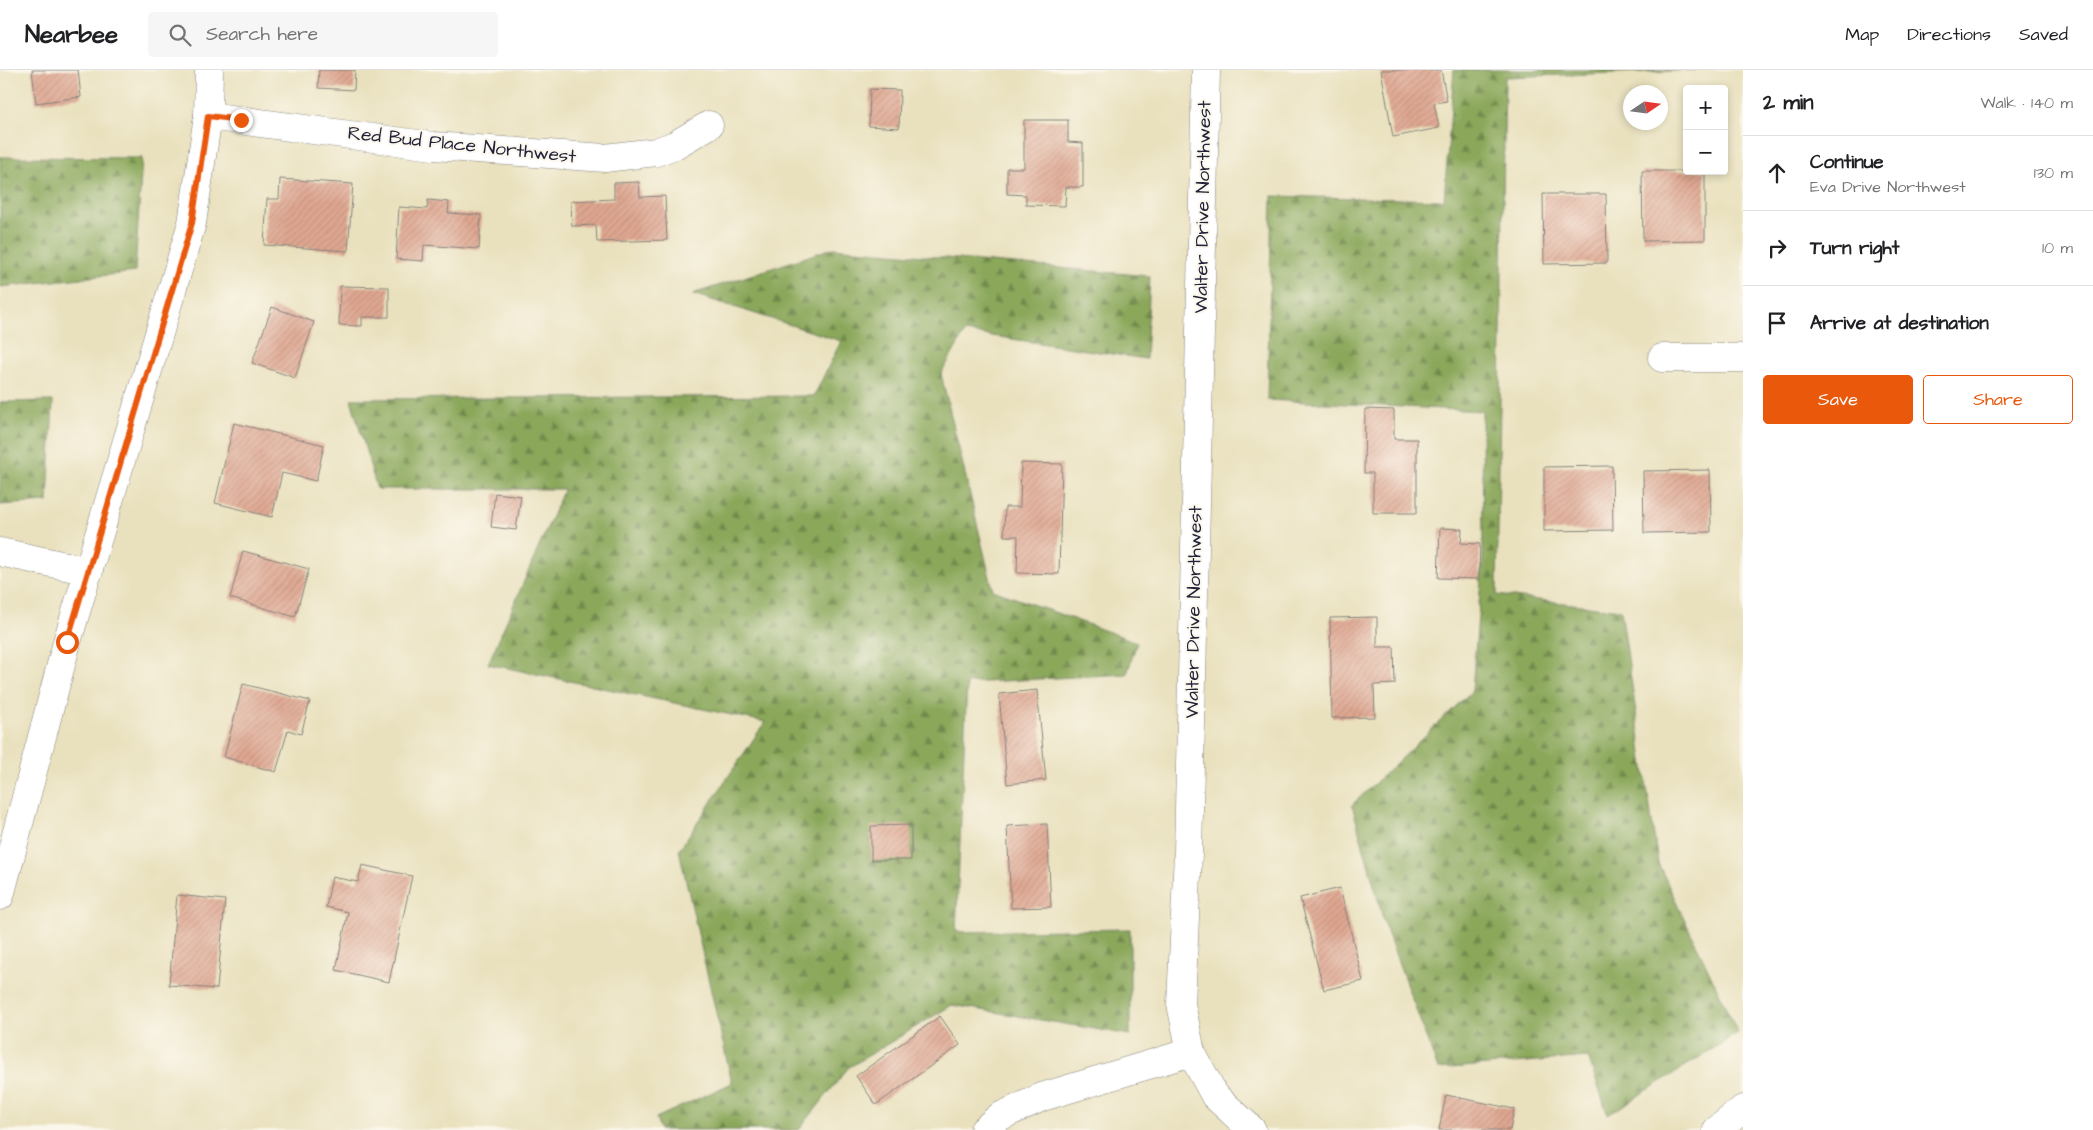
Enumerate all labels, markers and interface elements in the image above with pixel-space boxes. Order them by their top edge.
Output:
search box [148,12,498,57]
text: Nearbee [25,18,118,52]
icon: search [166,21,194,49]
text: Search here [206,21,318,48]
text: Map [1845,22,1879,47]
text: Directions [1907,22,1991,47]
text: Saved [2019,22,2068,47]
north arrow [1623,85,1668,130]
map controls [1683,85,1728,175]
button: + [1683,85,1728,130]
text: 2 min [1763,88,1813,117]
text: Walk · 140 m [1981,92,2073,114]
street label: Walter Drive Northwest [1188,100,1218,314]
route end [230,109,253,132]
street label: Red Bud Place Northwest [347,120,578,170]
button: − [1683,130,1728,175]
text: Continue [1810,149,1884,176]
icon: ahead [1763,159,1791,187]
text: 130 m [2034,162,2073,184]
text: Eva Drive Northwest [1810,176,1966,198]
icon: right [1763,234,1791,262]
text: Turn right [1810,235,1899,262]
text: 10 m [2042,237,2073,259]
icon: arrive [1763,309,1791,337]
text: Arrive at destination [1810,310,1989,337]
button: Save [1763,375,1913,424]
button: Share [1923,375,2073,424]
street label: Walter Drive Northwest [1179,505,1209,719]
route start [56,631,79,654]

